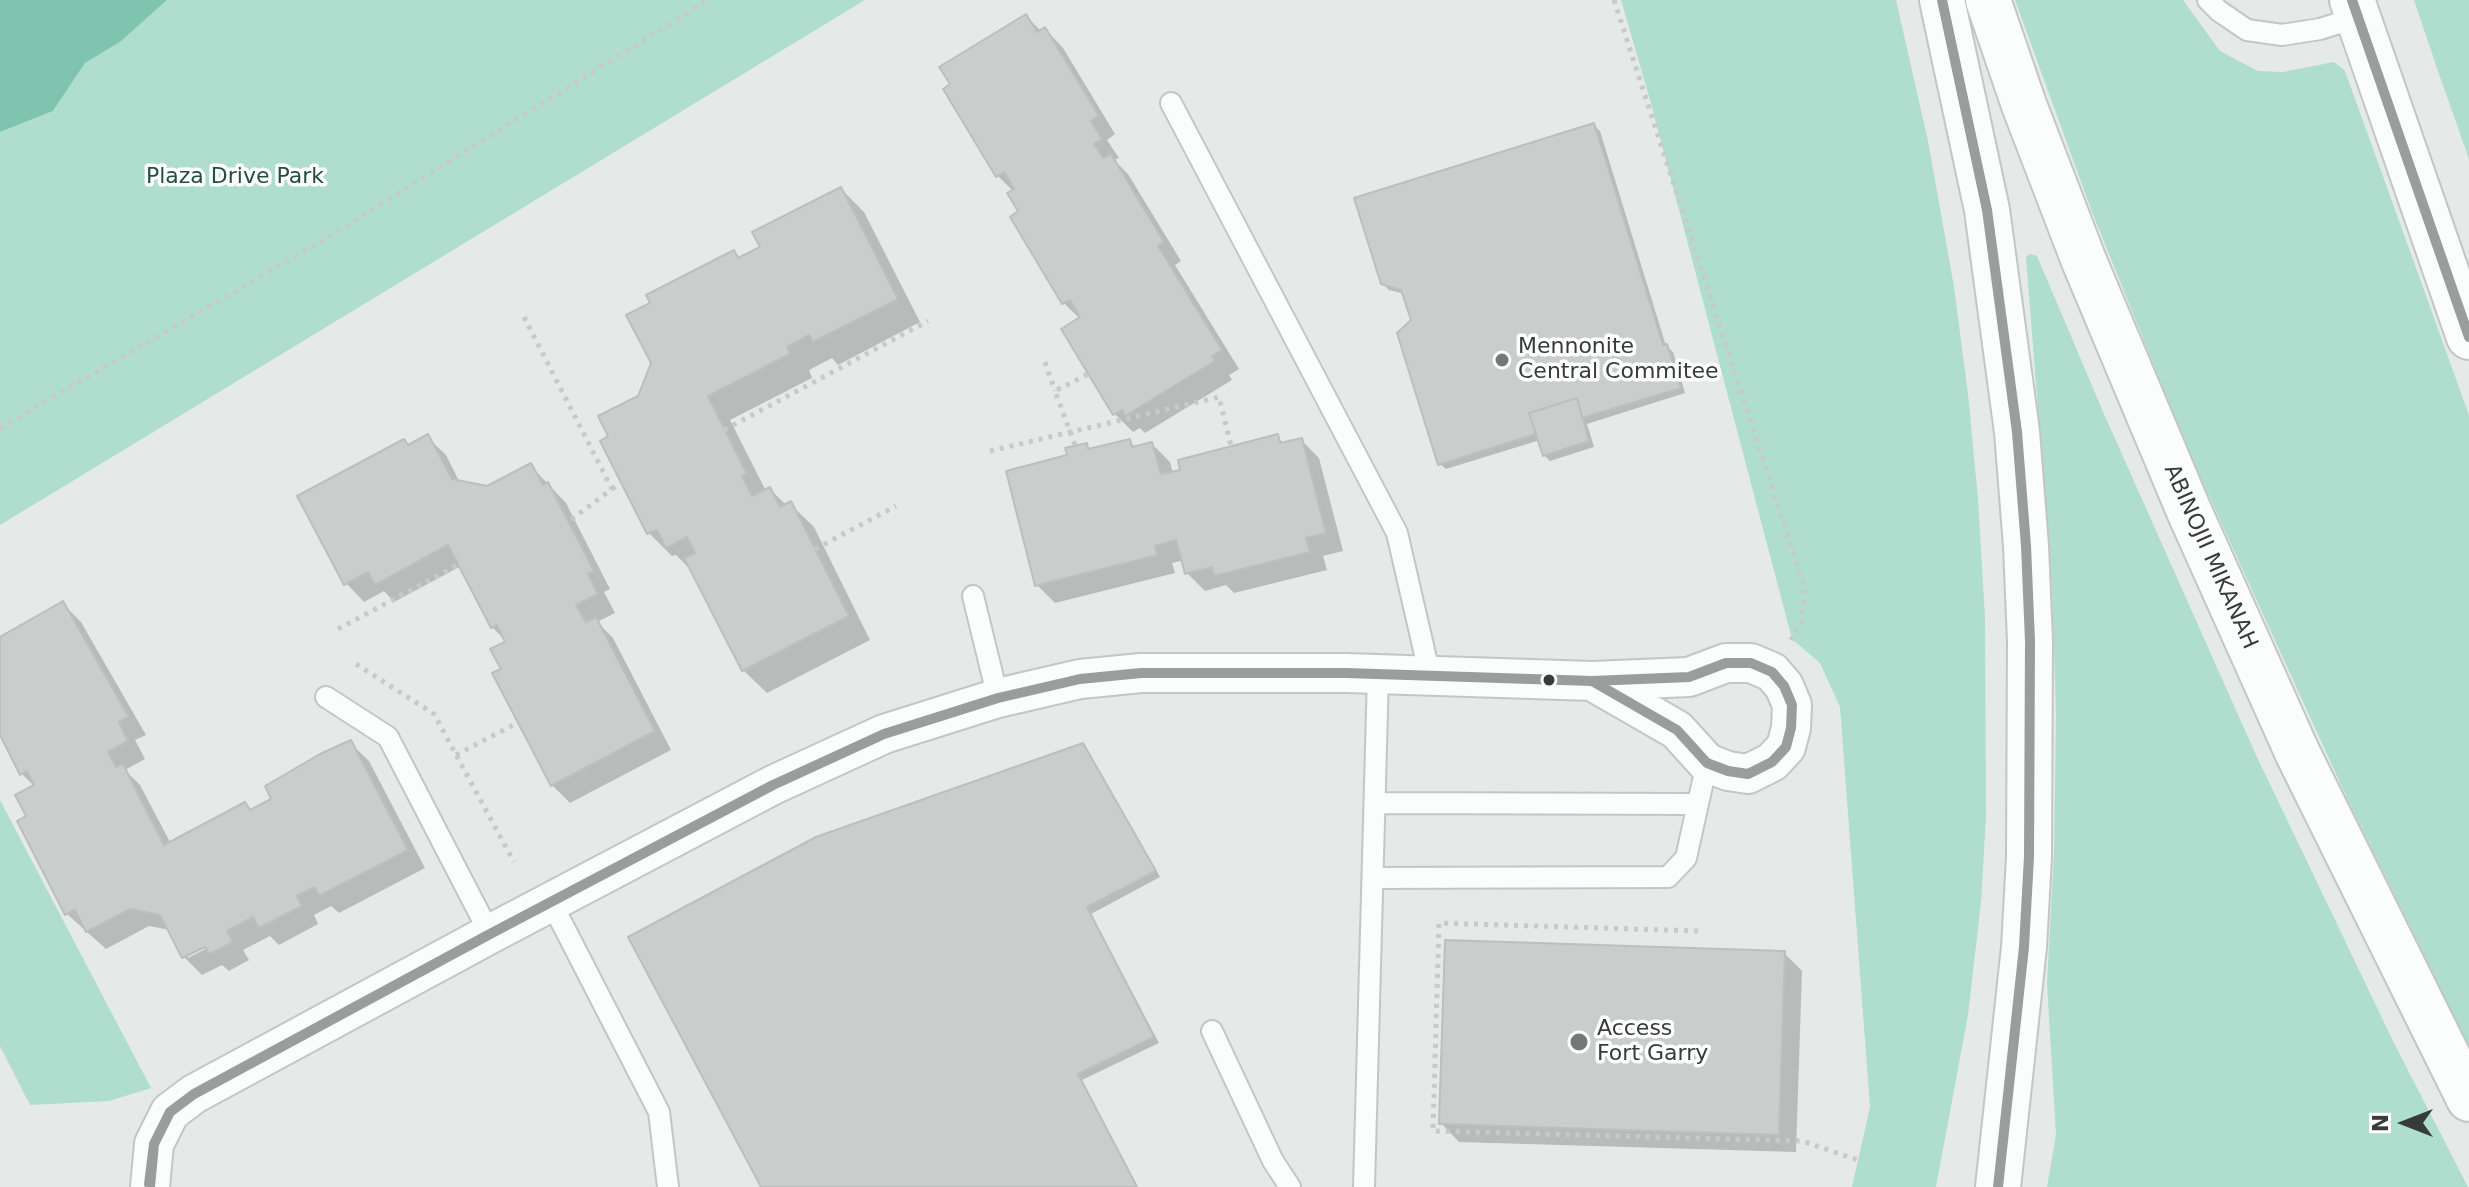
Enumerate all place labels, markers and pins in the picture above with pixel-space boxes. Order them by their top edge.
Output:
place label: Mennonite Central Commitee [1518,334,1719,386]
marker: Mennonite Central Commitee [1493,351,1511,369]
unlabelled marker [1541,672,1557,688]
place label: Access Fort Garry [1597,1016,1708,1068]
marker: Access Fort Garry [1568,1031,1590,1053]

